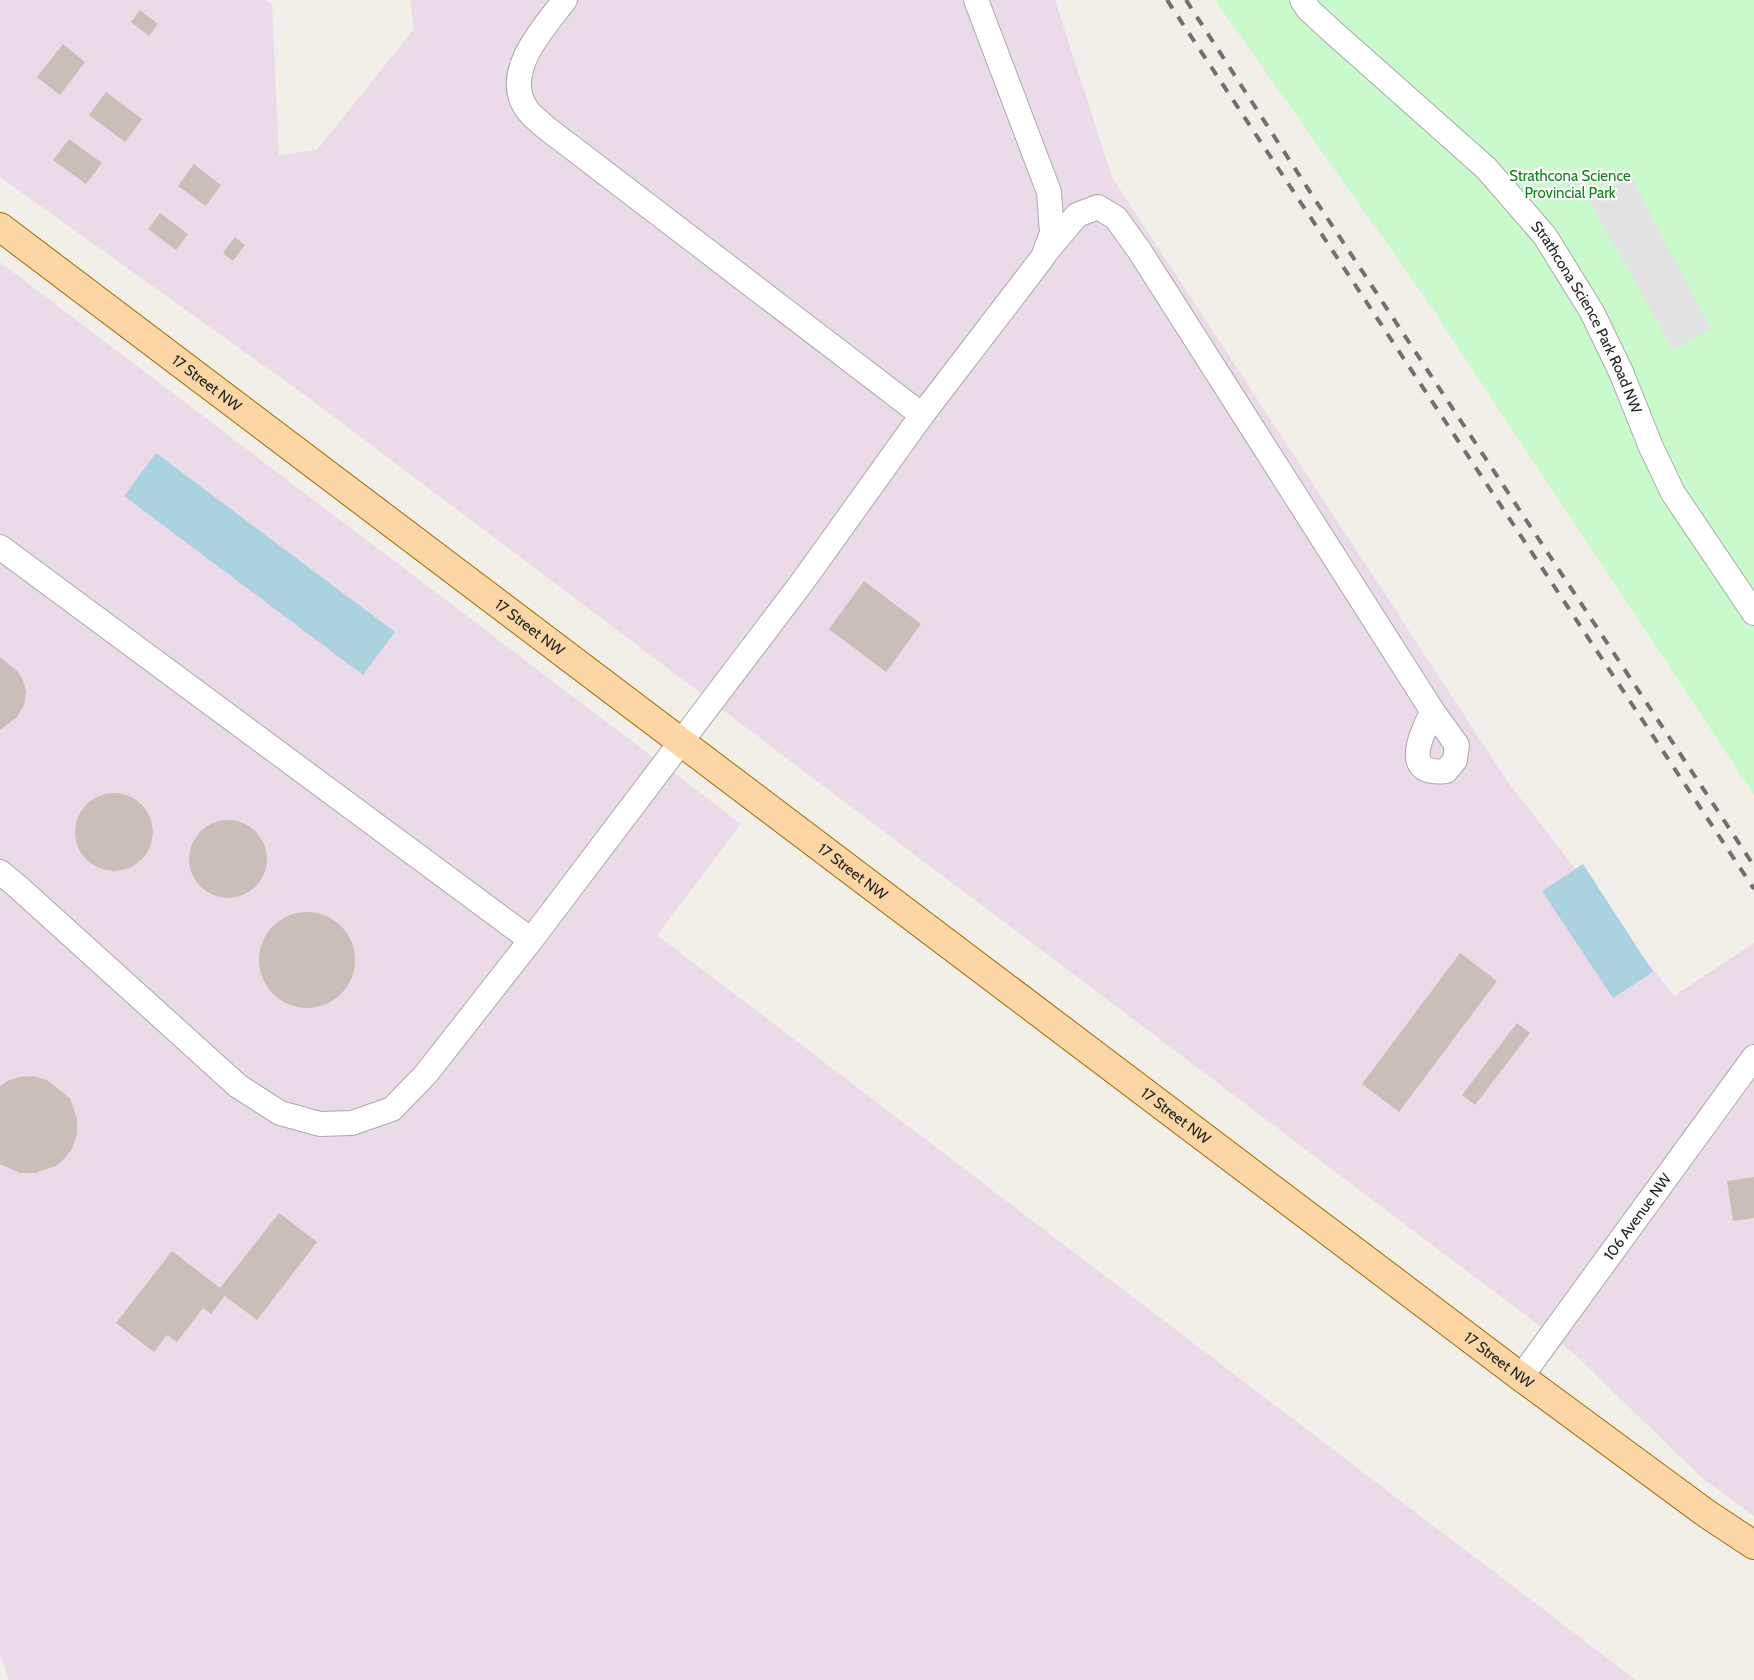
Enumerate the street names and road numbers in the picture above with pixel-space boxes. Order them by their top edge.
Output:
street label: Strathcona Science Park Road NW [1527,218,1646,417]
street label: 17 Street NW [168,351,246,416]
street label: 17 Street NW [491,595,569,660]
street label: 17 Street NW [814,840,892,904]
street label: 17 Street NW [1137,1084,1215,1149]
street label: 106 Avenue NW [1600,1169,1676,1264]
street label: 17 Street NW [1460,1328,1538,1393]

